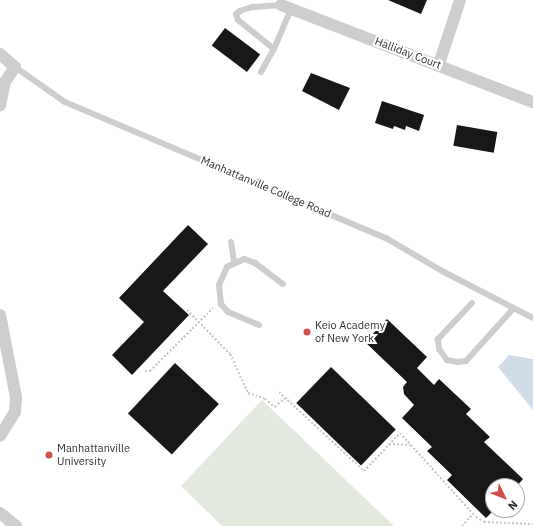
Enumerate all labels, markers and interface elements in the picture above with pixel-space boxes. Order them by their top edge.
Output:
street label: Halliday Court [373,34,443,72]
street label: Manhattanville College Road [199,154,333,220]
place label: Keio Academy of New York [315,319,385,345]
marker: Keio Academy of New York [302,327,312,337]
place label: Manhattanville University [57,442,130,468]
marker: Manhattanville University [44,450,54,460]
north arrow [485,478,525,518]
text: N [505,498,521,513]

